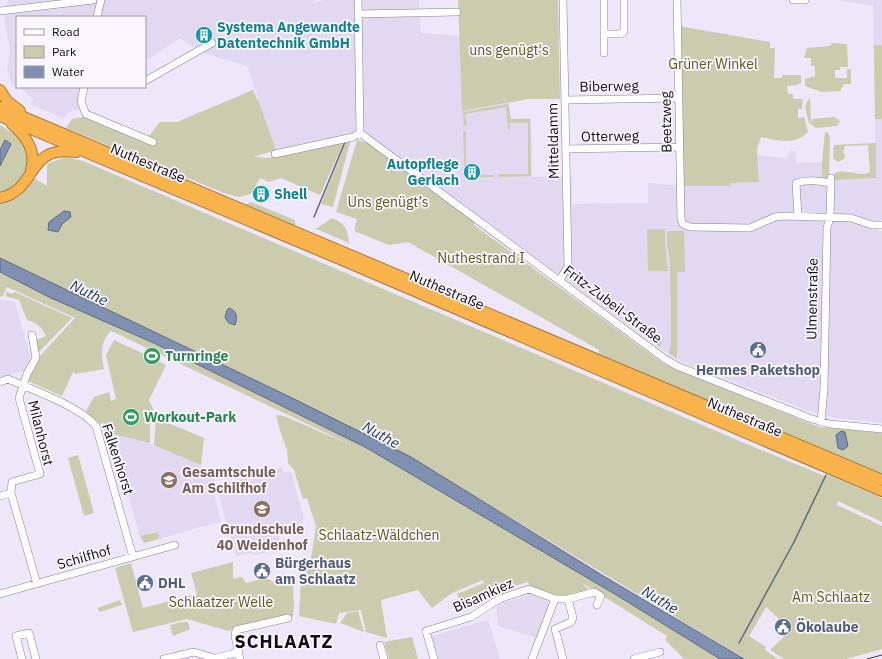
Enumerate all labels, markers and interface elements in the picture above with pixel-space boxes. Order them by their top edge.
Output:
legend [16,16,146,88]
place label: Systema Angewandte Datentechnik GmbH [217,18,360,52]
text: Road [52,24,80,39]
building icon: Systema Angewandte Datentechnik GmbH [194,25,214,45]
park label: uns genügt's [469,41,549,59]
text: Park [52,44,77,59]
park label: Grüner Winkel [668,55,758,73]
text: Water [52,64,85,79]
street label: Biberweg [579,76,639,96]
street label: Beetzweg [656,90,676,153]
street label: Mitteldamm [543,103,563,179]
street label: Otterweg [581,126,640,146]
street label: Nuthestraße [108,139,188,187]
place label: Autopflege Gerlach [387,155,459,189]
building icon: Autopflege Gerlach [462,162,482,182]
building icon: Shell [251,184,271,204]
place label: Shell [274,185,307,203]
park label: Uns genügt’s [348,193,429,211]
park label: Nuthestrand I [437,249,525,267]
street label: Ulmenstraße [802,258,822,340]
street label: Fritz-Zubeil-Straße [560,261,666,347]
street label: Nuthestraße [407,266,487,314]
water label: Nuthe [67,275,111,310]
public building icon: Hermes Paketshop [748,340,768,360]
sports icon: Turnringe [142,346,162,366]
place label: Turnringe [165,347,229,365]
place label: Hermes Paketshop [696,361,820,379]
street label: Nuthestraße [705,393,785,441]
street label: Milanhorst [24,398,58,468]
sports icon: Workout-Park [121,407,141,427]
place label: Workout-Park [144,408,237,426]
water label: Nuthe [359,417,403,453]
street label: Falkenhorst [98,421,138,497]
place label: Gesamtschule Am Schilfhof [182,463,276,497]
school or university icon: Gesamtschule Am Schilfhof [159,470,179,490]
school or university icon: Grundschule 40 Weidenhof [252,499,272,519]
place label: Grundschule 40 Weidenhof [216,520,308,554]
park label: Schlaatz-Wäldchen [319,526,439,544]
street label: Schilfhof [55,541,113,573]
place label: Bürgerhaus am Schlaatz [275,554,356,588]
public building icon: Bürgerhaus am Schlaatz [252,561,272,581]
public building icon: DHL [135,573,155,593]
place label: DHL [158,574,185,592]
street label: Bisamkiez [450,574,516,616]
water label: Nuthe [638,581,682,618]
park label: Am Schlaatz [792,588,870,606]
park label: Schlaatzer Welle [169,593,274,611]
public building icon: Ökolaube [773,617,793,637]
place label: Ökolaube [796,618,859,636]
district label: SCHLAATZ [235,630,333,653]

